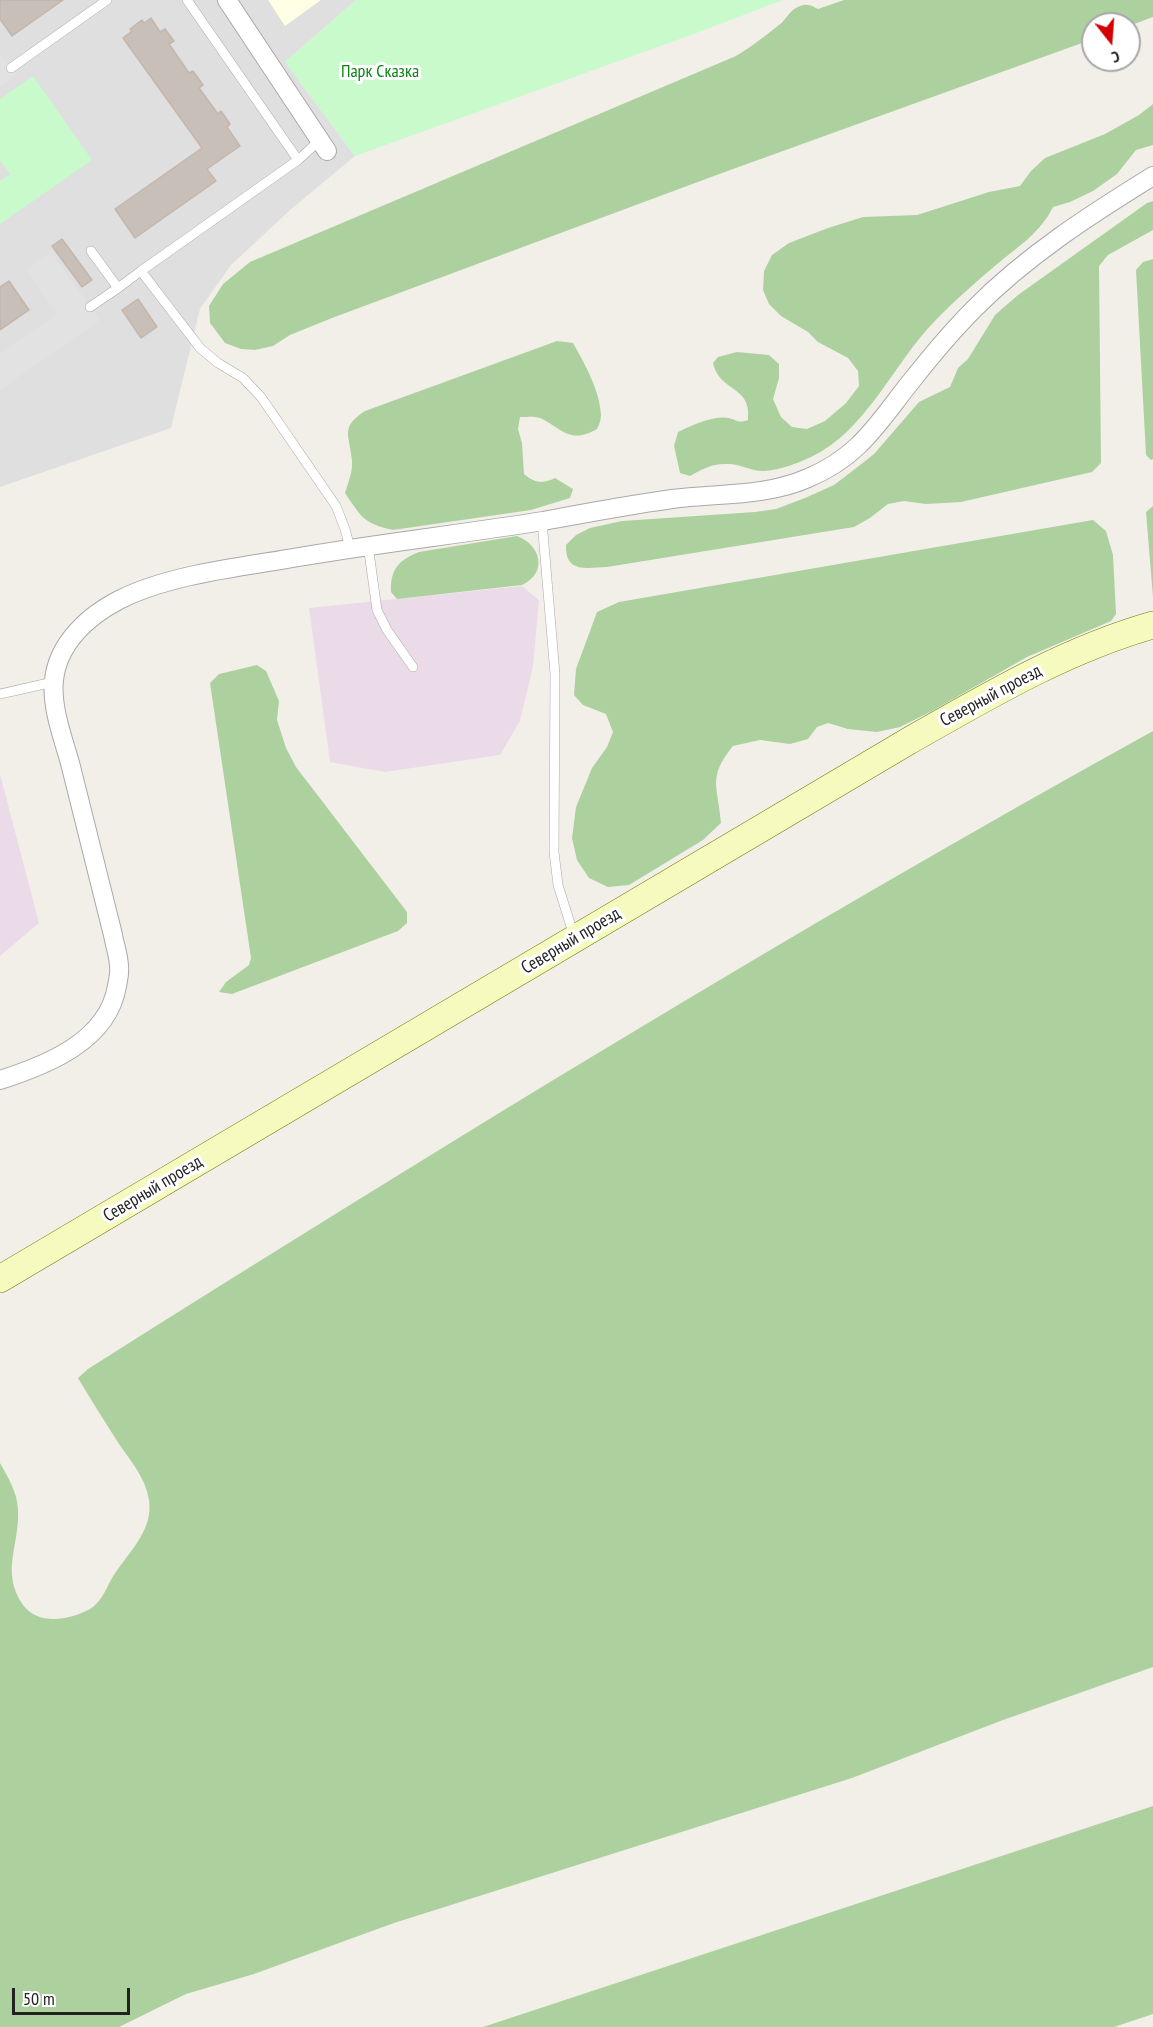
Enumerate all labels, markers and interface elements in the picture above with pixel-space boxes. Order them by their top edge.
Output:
north arrow [1081,12,1141,72]
text: С [1109,47,1122,68]
park label: Парк Сказка [341,61,419,83]
street label: Северный проезд [937,660,1045,732]
street label: Северный проезд [517,903,625,979]
street label: Северный проезд [99,1151,207,1227]
scale bar [15,1976,134,2014]
text: 50 m [23,1987,55,2010]

